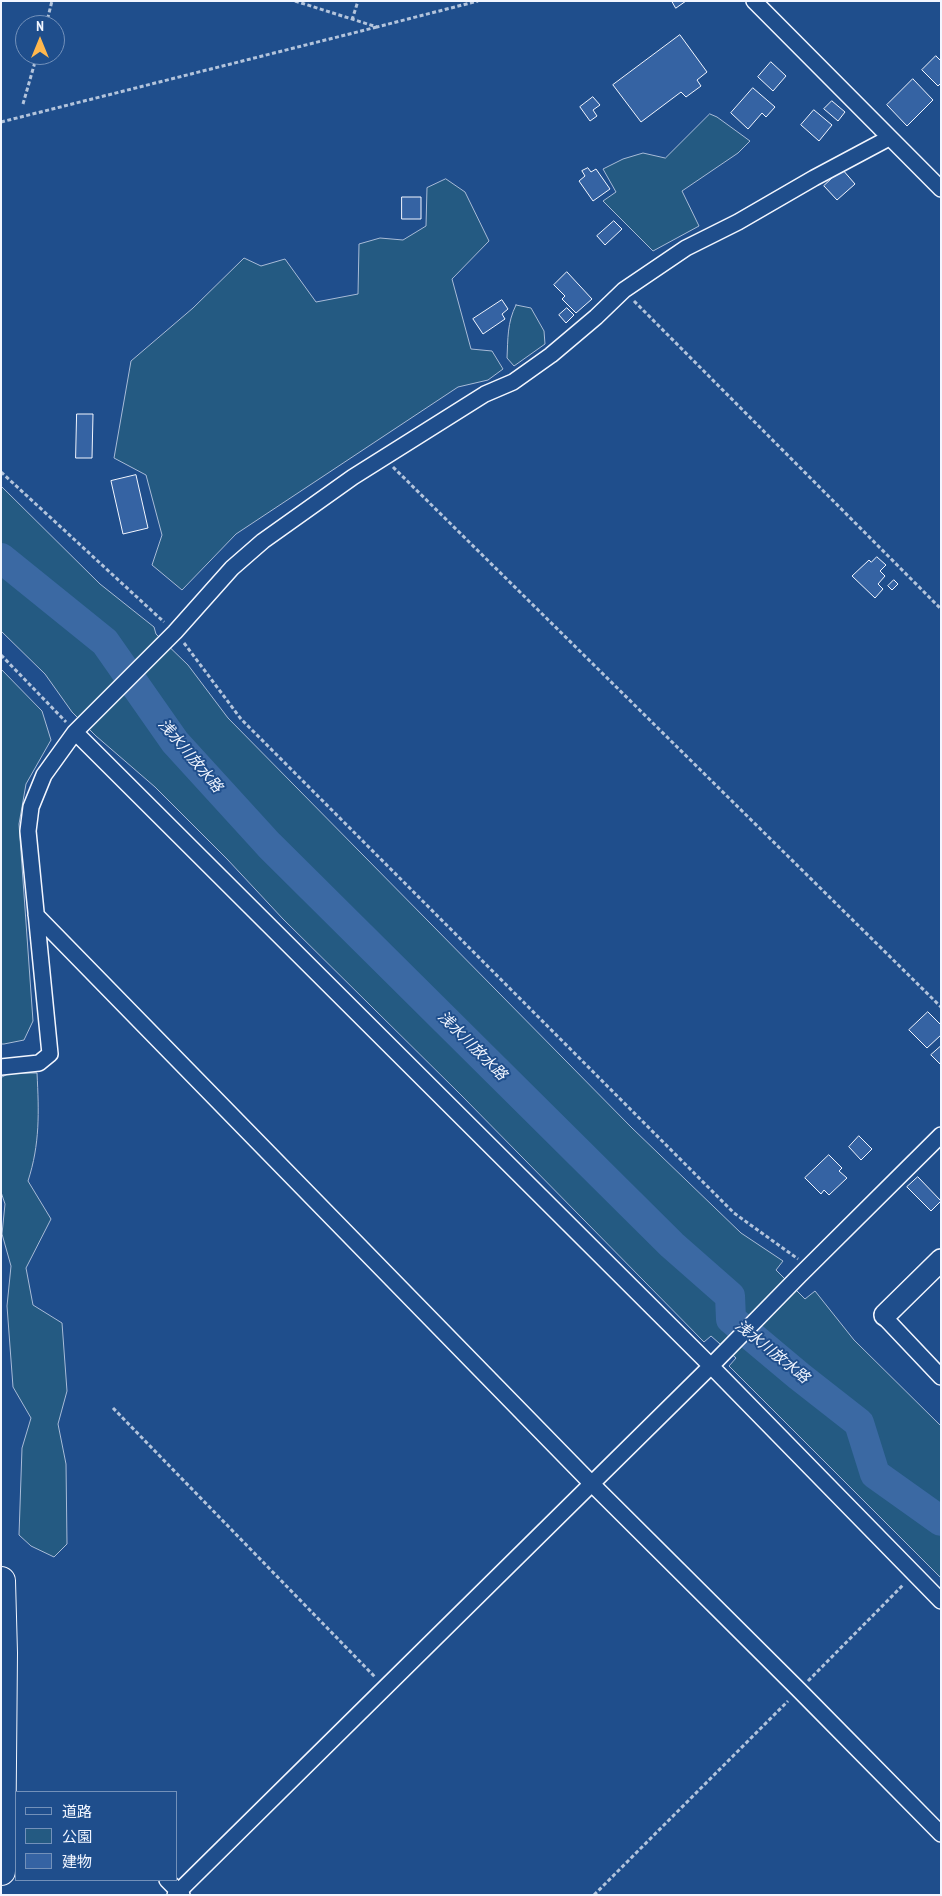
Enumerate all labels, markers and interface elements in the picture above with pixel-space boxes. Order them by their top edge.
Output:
north arrow [15,15,65,65]
text: N [36,17,44,35]
water label: 浅水川放水路 [154,716,226,796]
water label: 浅水川放水路 [434,1008,510,1084]
water label: 浅水川放水路 [731,1317,813,1387]
legend [15,1791,178,1881]
text: 道路 [62,1802,92,1821]
text: 公園 [62,1827,92,1846]
text: 建物 [62,1852,92,1871]

